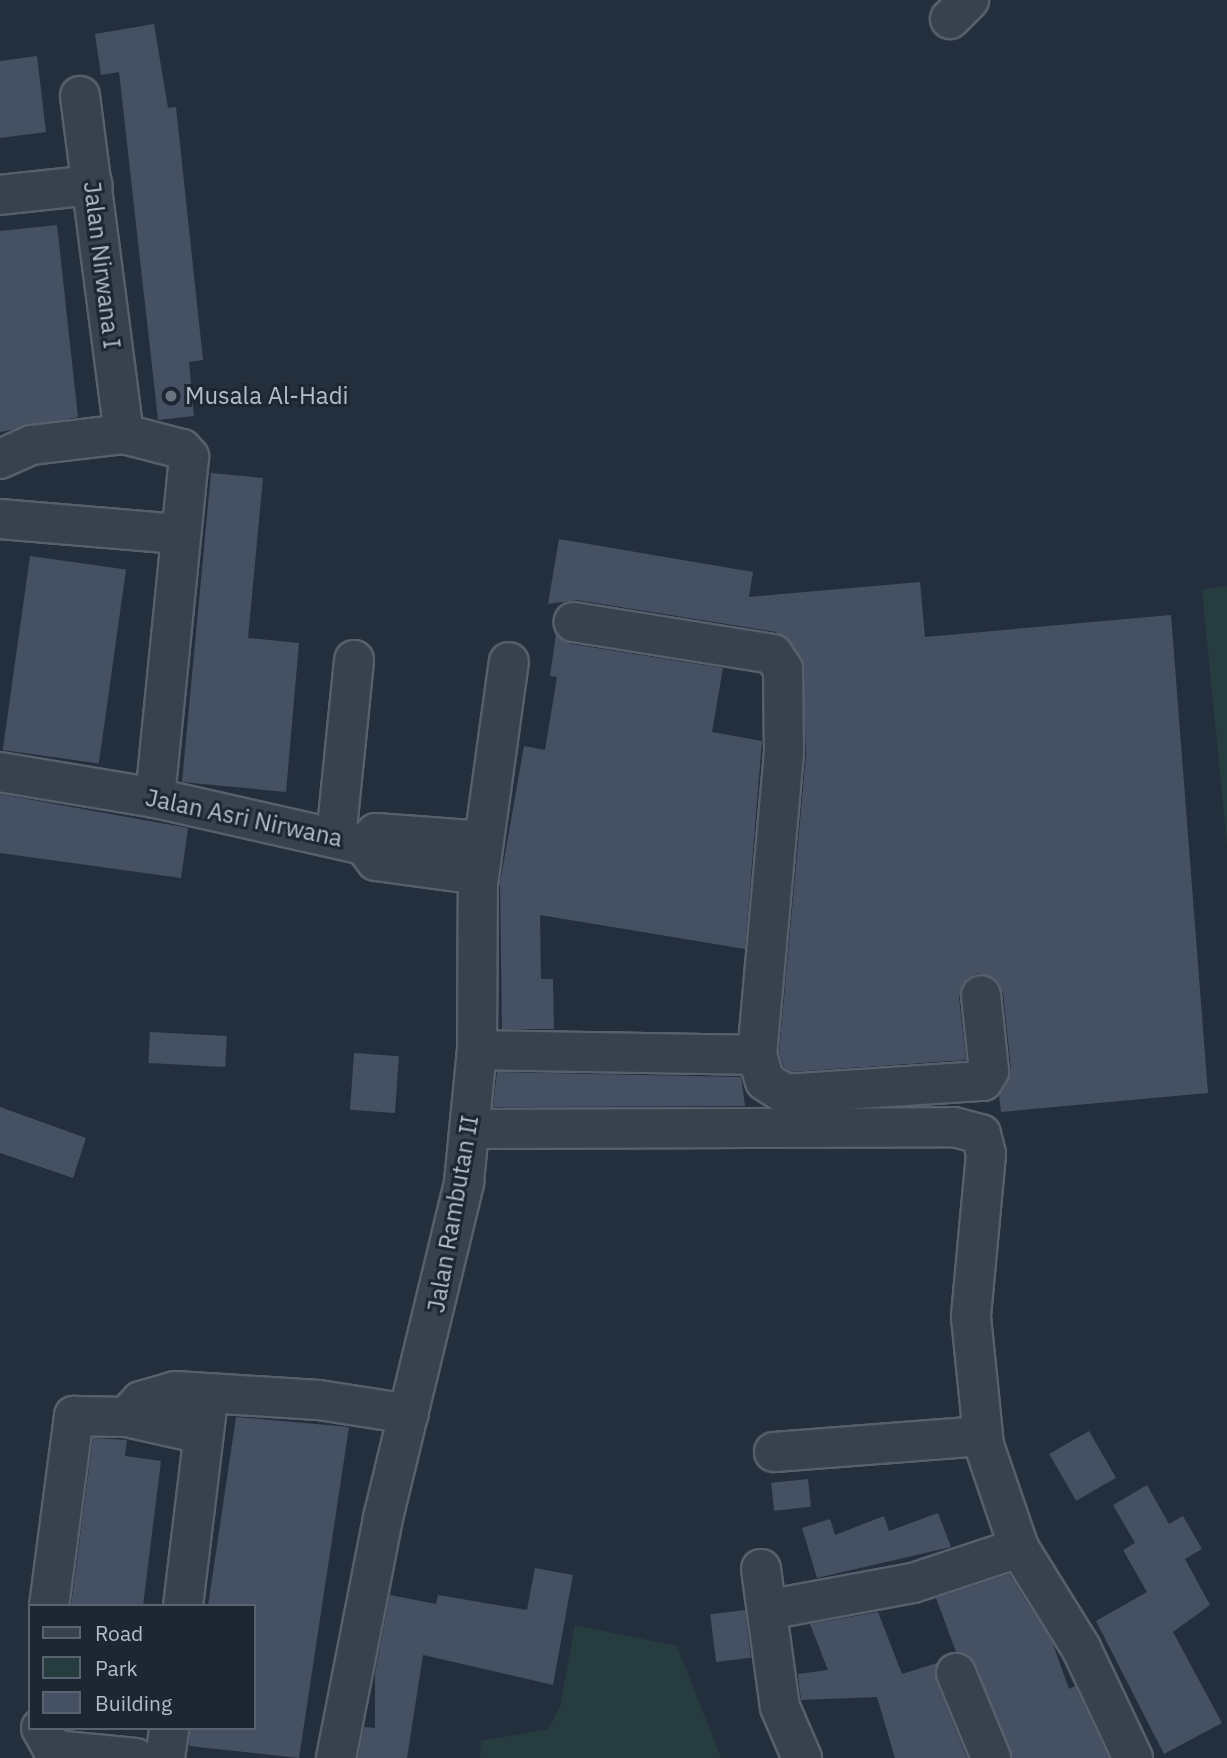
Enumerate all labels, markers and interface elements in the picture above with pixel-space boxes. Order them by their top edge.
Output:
street label: Jalan Nirwana I [77,180,127,350]
place label: Musala Al-Hadi [185,382,349,410]
marker: Musala Al-Hadi [163,388,179,404]
street label: Jalan Asri Nirwana [143,783,345,853]
street label: Jalan Rambutan II [421,1113,485,1315]
legend [28,1604,256,1730]
text: Road [95,1619,143,1647]
text: Park [95,1654,138,1682]
text: Building [95,1689,172,1717]

